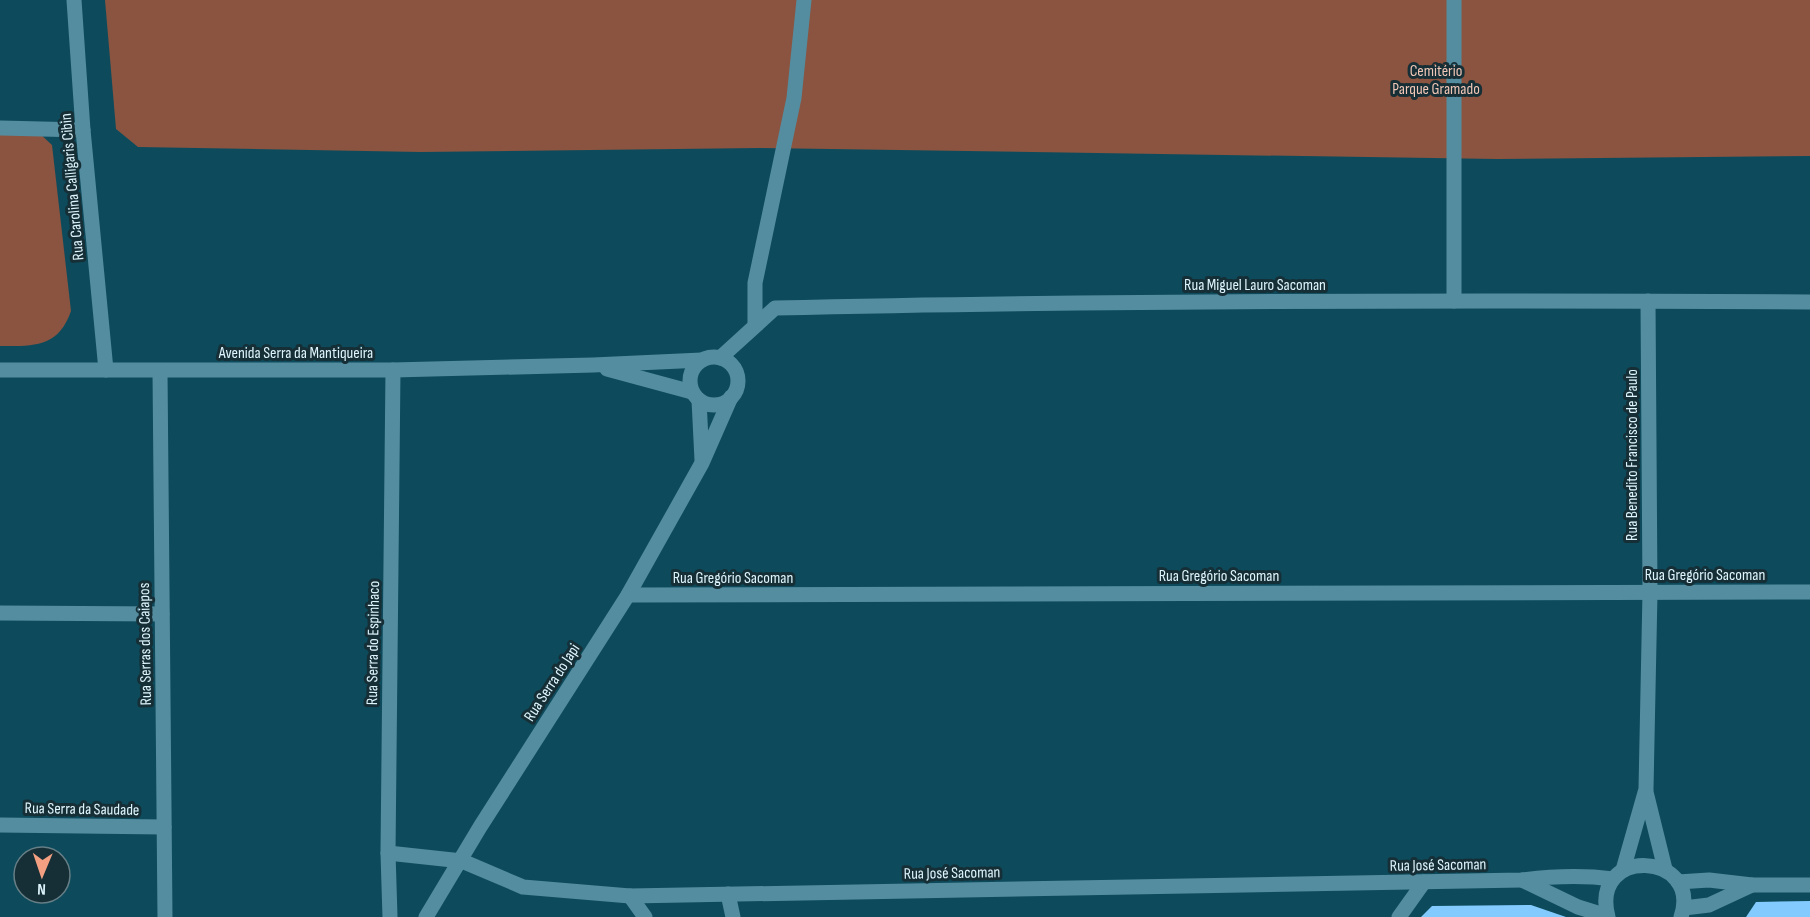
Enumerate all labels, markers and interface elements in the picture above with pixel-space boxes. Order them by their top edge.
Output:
park label: Cemitério Parque Gramado [1392,62,1480,99]
street label: Rua Carolina Calligaris Cibin [57,113,88,261]
street label: Rua Miguel Lauro Sacoman [1184,276,1326,295]
street label: Avenida Serra da Mantiqueira [218,344,373,363]
street label: Rua Benedito Francisco de Paulo [1623,369,1642,541]
street label: Rua Gregório Sacoman [1645,566,1765,585]
street label: Rua Gregório Sacoman [1159,567,1279,586]
street label: Rua Gregório Sacoman [673,569,793,588]
street label: Rua Serra do Espinhaco [363,581,384,705]
street label: Rua Serras dos Caiapos [135,582,156,706]
street label: Rua Serra do Japi [520,640,584,725]
street label: Rua Serra da Saudade [24,799,139,820]
north arrow [12,845,72,905]
street label: Rua José Sacoman [1390,855,1487,876]
street label: Rua José Sacoman [904,863,1001,884]
text: N [37,879,46,898]

